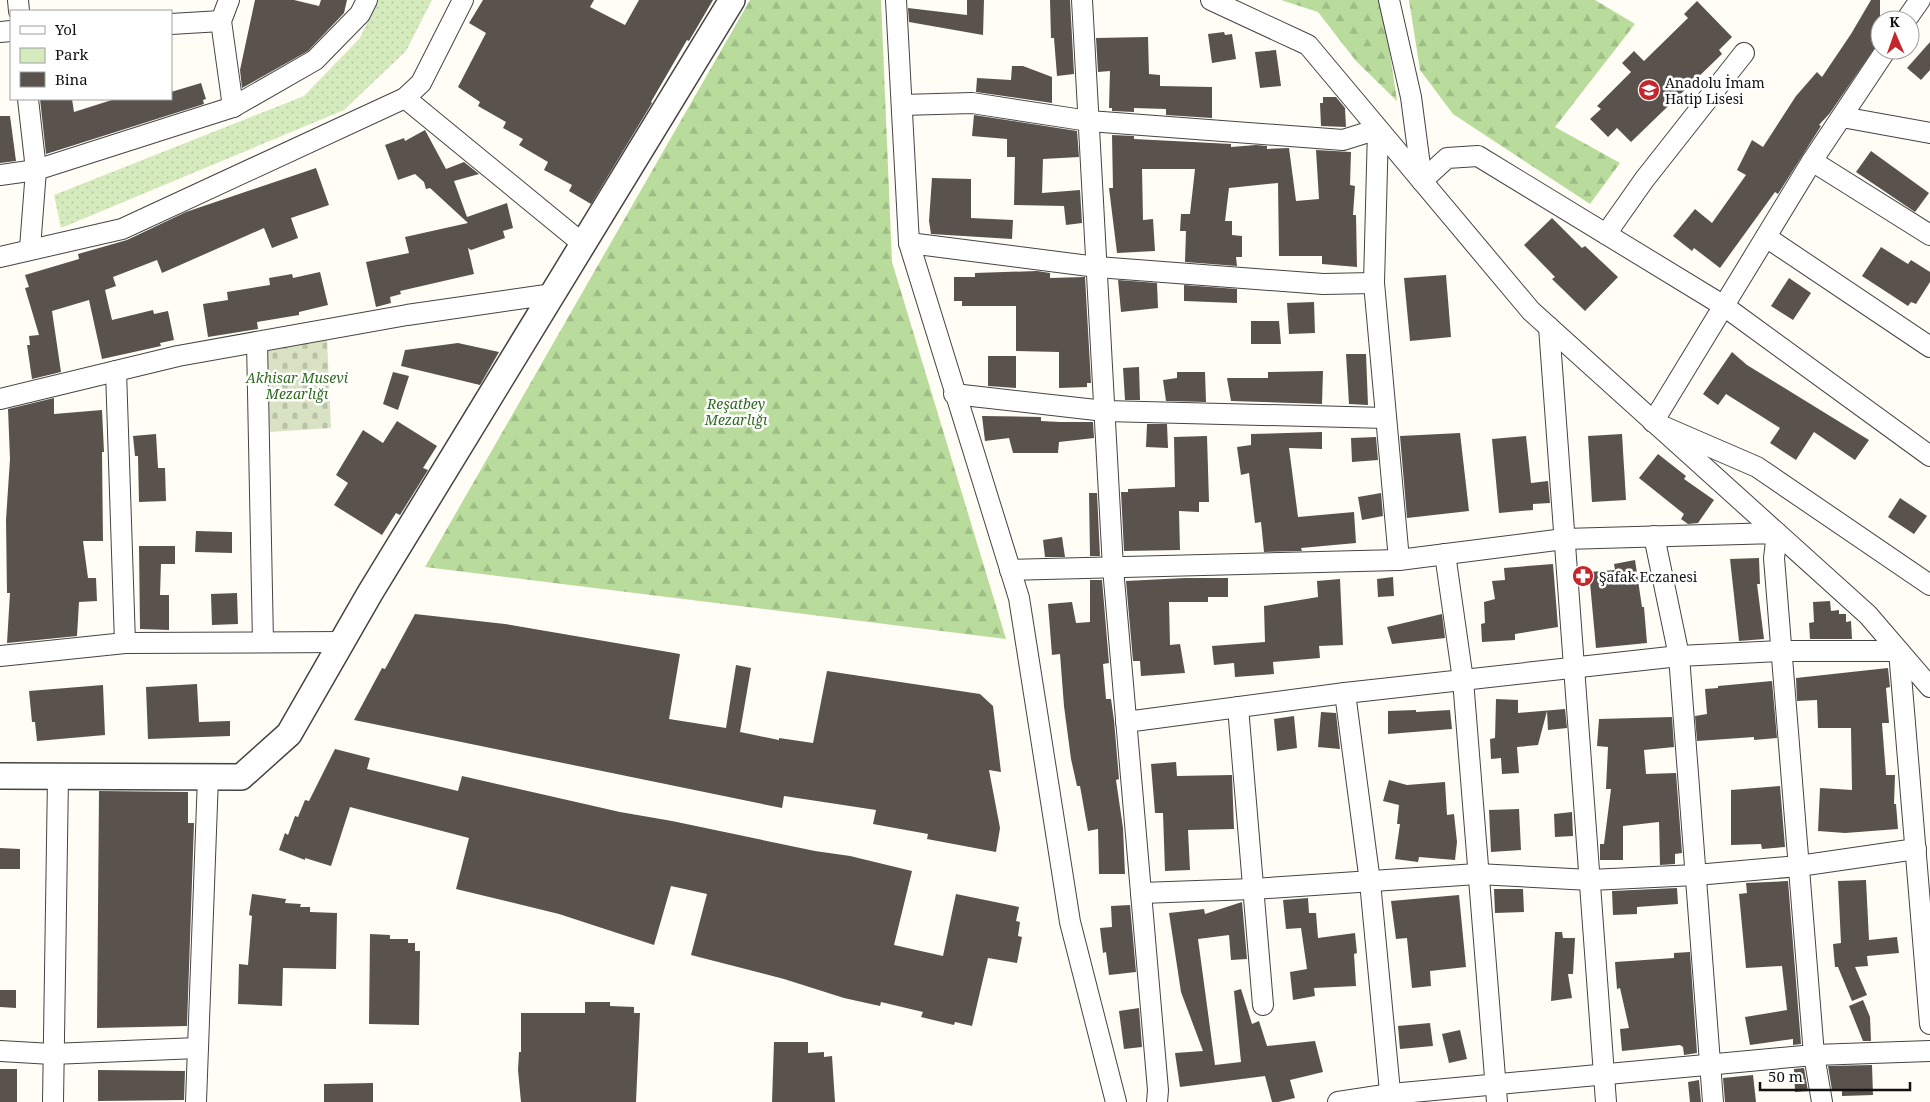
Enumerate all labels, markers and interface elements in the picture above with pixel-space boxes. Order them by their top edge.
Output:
legend [10,10,172,100]
north arrow [1870,10,1920,60]
text: K [1889,12,1901,31]
text: Yol [54,19,77,39]
text: Park [55,44,89,64]
text: Bina [55,69,88,89]
place label: Anadolu İmam Hatip Lisesi [1665,73,1765,108]
school or university icon: Anadolu İmam Hatip Lisesi [1637,78,1661,102]
park label: Akhisar Musevi Mezarlığı [245,368,349,403]
park label: Reşatbey Mezarlığı [704,394,768,429]
pharmacy icon: Şafak Eczanesi [1571,564,1595,588]
place label: Şafak Eczanesi [1599,567,1698,586]
scale bar [1760,1060,1910,1092]
text: 50 m [1768,1066,1803,1086]

